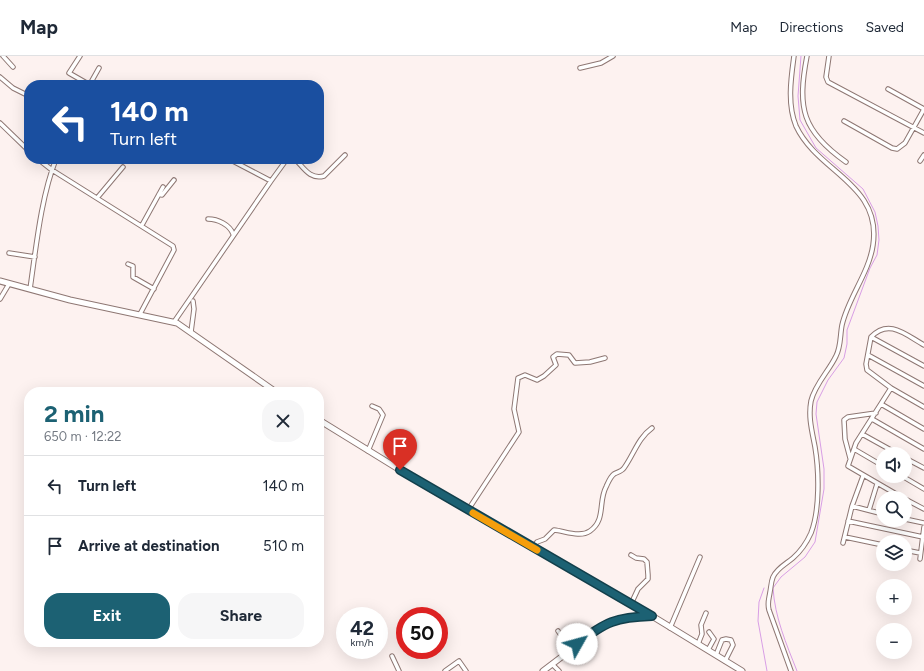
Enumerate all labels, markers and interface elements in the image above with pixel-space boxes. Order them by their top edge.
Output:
text: Map [20,16,58,39]
text: Map [730,19,758,36]
text: Directions [780,19,843,36]
text: Saved [865,19,904,36]
text: 140 m [110,94,189,128]
icon: left [44,96,96,148]
text: Turn left [110,128,177,150]
text: 2 min [44,399,104,428]
button: close [262,400,304,442]
text: 650 m · 12:22 [44,429,122,444]
pin [383,429,417,470]
icon: arrive [389,435,411,457]
map controls [876,447,912,659]
button: sound [876,447,912,483]
icon: left [44,475,66,497]
text: Turn left [78,477,136,495]
text: 140 m [262,477,304,495]
button: search [876,491,912,527]
icon: arrive [44,535,66,557]
button: layers [876,535,912,571]
text: Arrive at destination [78,537,219,555]
text: 510 m [263,537,304,555]
button: + [876,579,912,615]
button: Exit [44,593,170,639]
button: Share [178,593,304,639]
speed limit sign: 50 [396,607,448,659]
text: 42 [350,616,374,640]
position arrow [556,623,598,665]
button: − [876,623,912,659]
text: km/h [351,636,373,649]

